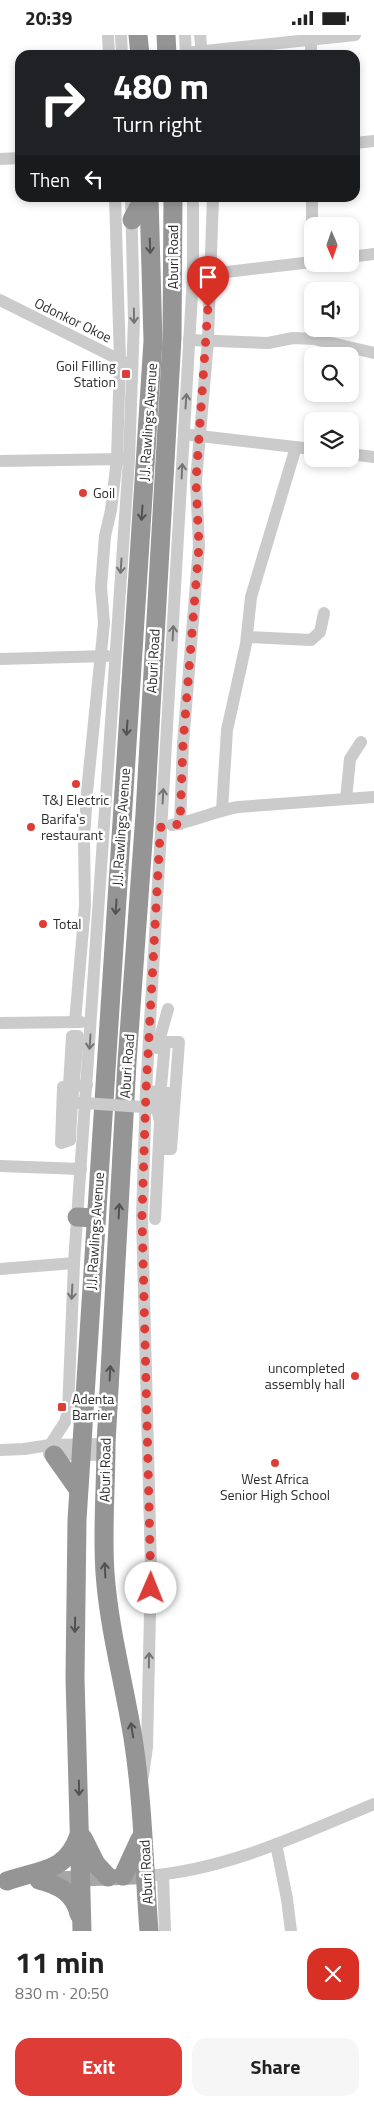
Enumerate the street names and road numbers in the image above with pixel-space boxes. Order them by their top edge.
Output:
street label: Aburi Road [162,225,183,289]
street label: Odonkor Okoe [31,292,115,347]
street label: J.J. Rawlings Avenue [133,362,162,482]
street label: Aburi Road [140,628,165,694]
street label: J.J. Rawlings Avenue [106,767,135,887]
street label: Aburi Road [114,1033,139,1099]
street label: J.J. Rawlings Avenue [80,1171,109,1291]
street label: Aburi Road [93,1438,116,1502]
street label: Aburi Road [133,1839,158,1905]

